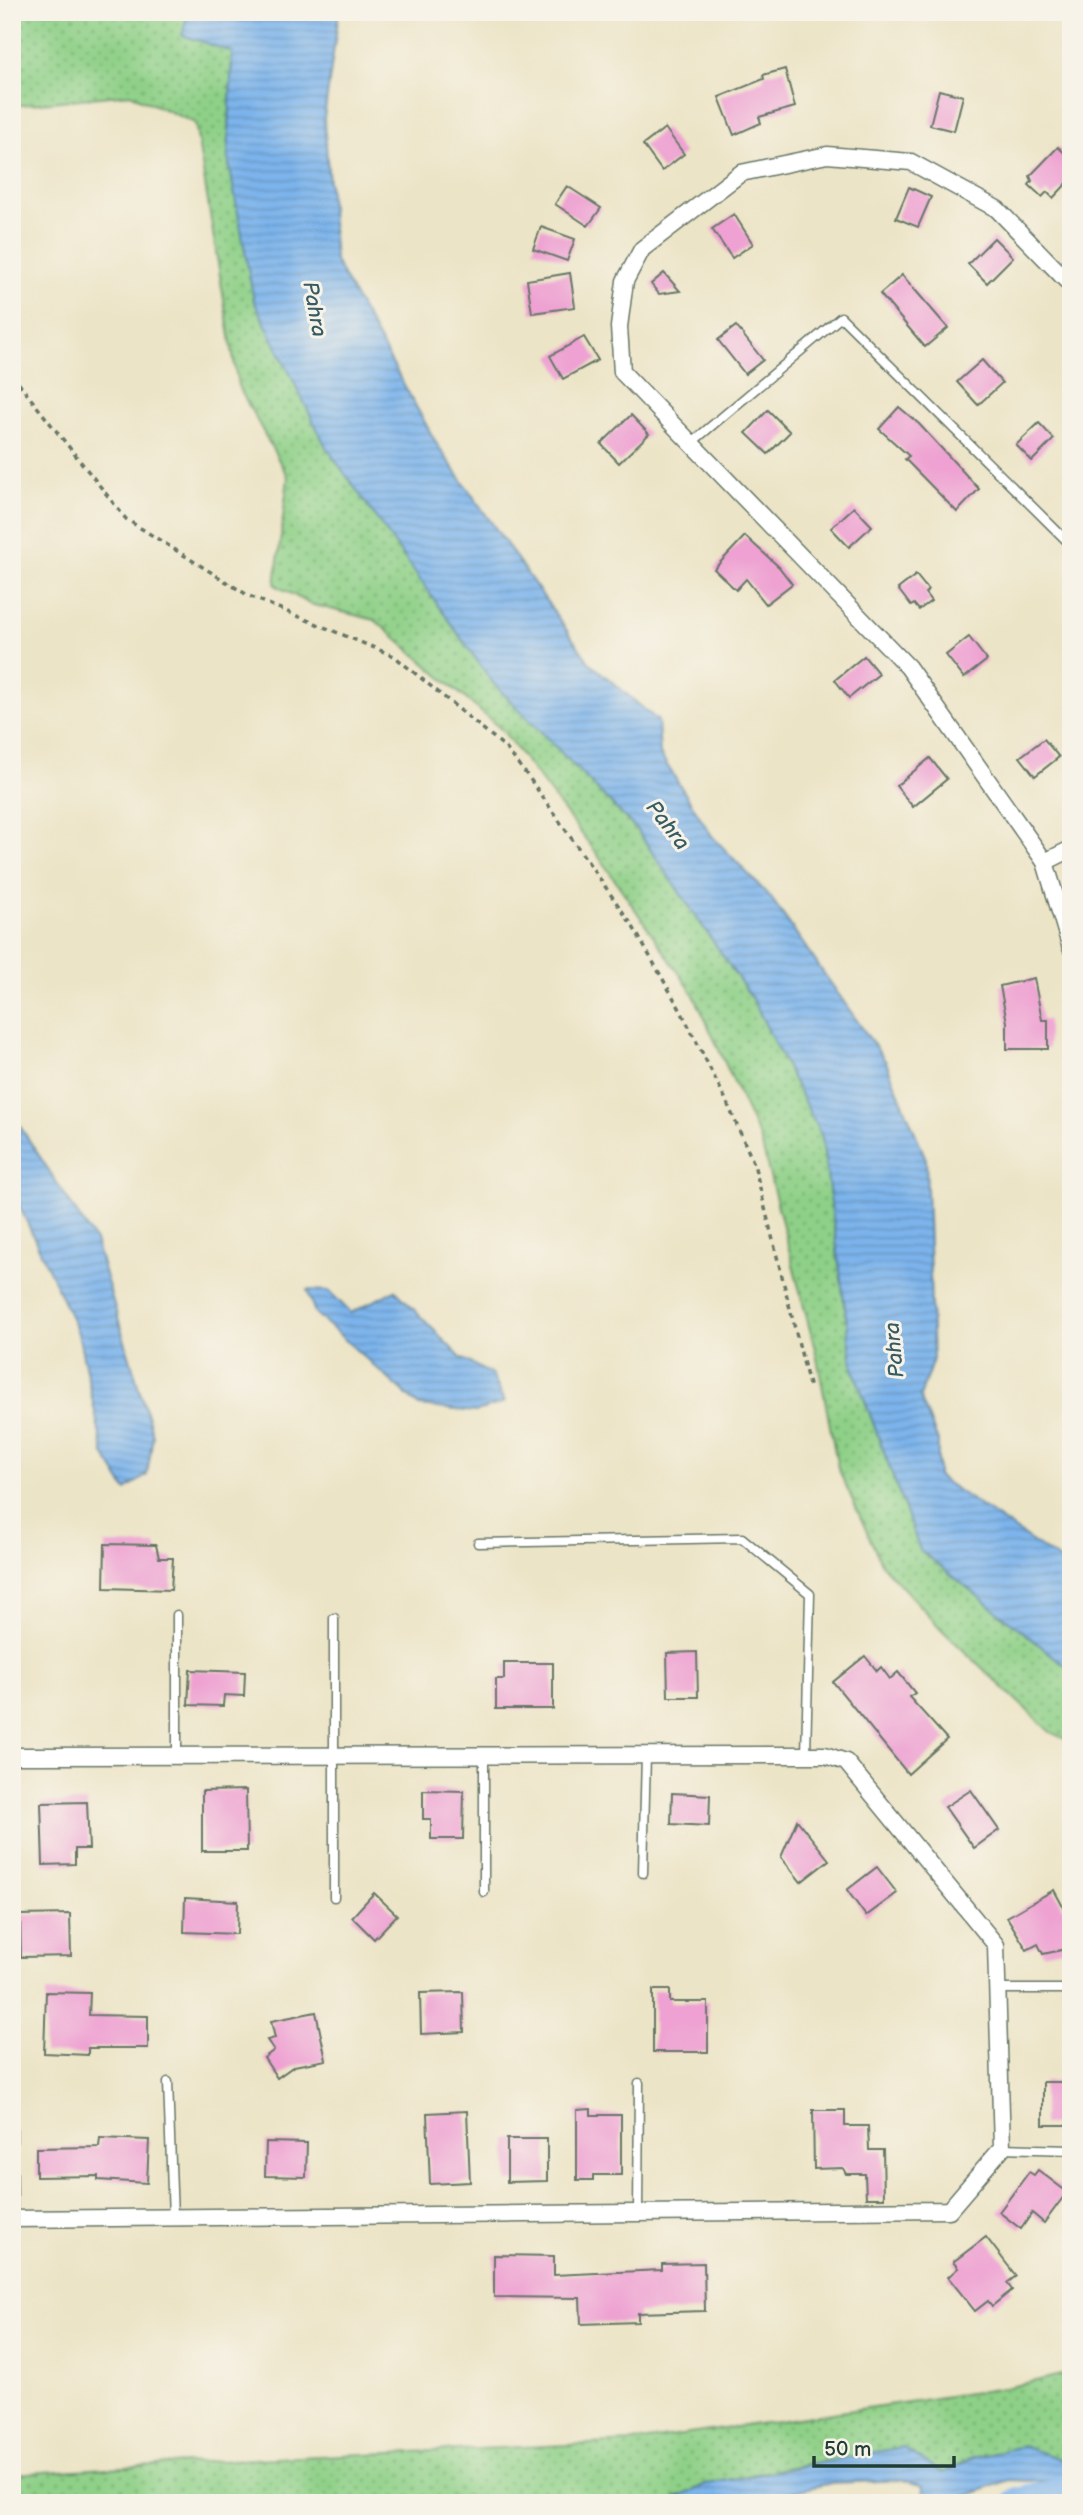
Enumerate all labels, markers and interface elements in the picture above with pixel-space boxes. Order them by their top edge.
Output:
water label: Pahra [297,279,332,339]
water label: Pahra [641,796,695,855]
water label: Pahra [880,1321,909,1379]
scale bar [814,2424,954,2468]
text: 50 m [824,2437,871,2462]

